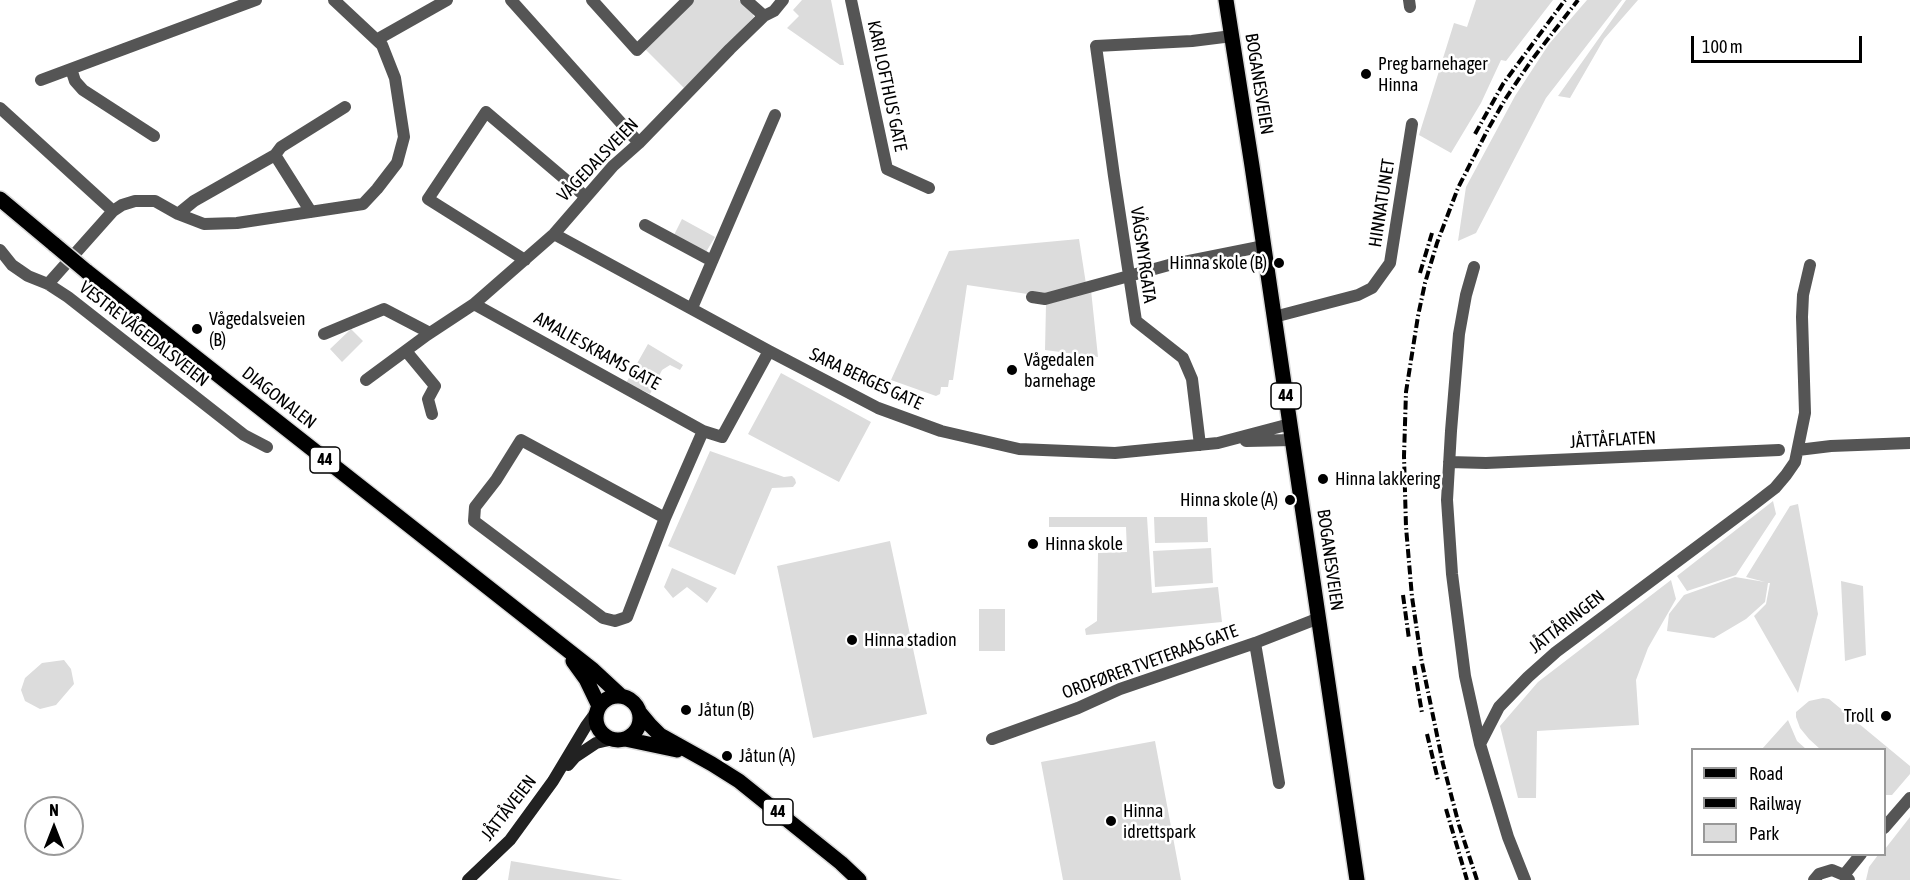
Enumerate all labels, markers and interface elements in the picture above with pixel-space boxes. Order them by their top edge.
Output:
street label: KARI LOFTHUS' GATE [863,19,911,153]
scale bar [1694,24,1865,62]
street label: BOGANESVEIEN [1240,32,1278,136]
text: 100 m [1702,36,1743,57]
place label: Preg barnehager Hinna [1378,53,1488,96]
marker: Preg barnehager Hinna [1359,67,1373,81]
street label: VÅGEDALSVEIEN [553,114,643,206]
street label: HINNATUNET [1364,157,1400,249]
street label: VÅGSMYRGATA [1126,206,1160,304]
place label: Hinna skole (B) [1169,252,1267,274]
marker: Hinna skole (B) [1272,256,1286,270]
street label: VESTRE VÅGEDALSVEIEN [75,277,213,391]
street label: AMALIE SKRAMS GATE [530,307,664,395]
place label: Vågedalsveien (B) [209,308,306,350]
marker: Vågedalsveien (B) [190,322,204,336]
street label: SARA BERGES GATE [806,343,926,415]
place label: Vågedalen barnehage [1024,349,1096,392]
street label: DIAGONALEN [238,362,320,434]
marker: Vågedalen barnehage [1005,363,1019,377]
road number: 44 [1271,383,1301,409]
street label: JÅTTÅFLATEN [1569,427,1657,453]
road number: 44 [310,447,340,473]
place label: Hinna lakkering [1335,468,1441,490]
marker: Hinna lakkering [1316,472,1330,486]
place label: Hinna skole (A) [1180,489,1278,511]
marker: Hinna skole (A) [1283,493,1297,507]
street label: BOGANESVEIEN [1312,508,1348,612]
place label: Hinna skole [1045,533,1123,555]
marker: Hinna skole [1026,537,1040,551]
street label: JÅTTÅRINGEN [1525,586,1609,658]
street label: ORDFØRER TVETERAAS GATE [1059,620,1241,704]
place label: Hinna stadion [864,629,957,651]
marker: Hinna stadion [845,633,859,647]
place label: Jåtun (B) [698,699,754,721]
marker: Jåtun (B) [679,703,693,717]
place label: Troll [1844,705,1874,727]
marker: Troll [1879,709,1893,723]
place label: Jåtun (A) [739,745,796,767]
legend [1691,748,1886,856]
marker: Jåtun (A) [720,749,734,763]
text: Road [1749,763,1783,784]
street label: JÅTTÅVEIEN [477,771,541,845]
text: Railway [1749,793,1801,814]
north arrow [24,796,84,856]
road number: 44 [763,799,793,825]
place label: Hinna idrettspark [1123,800,1196,842]
text: N [49,801,59,819]
marker: Hinna idrettspark [1104,814,1118,828]
text: Park [1749,823,1779,844]

